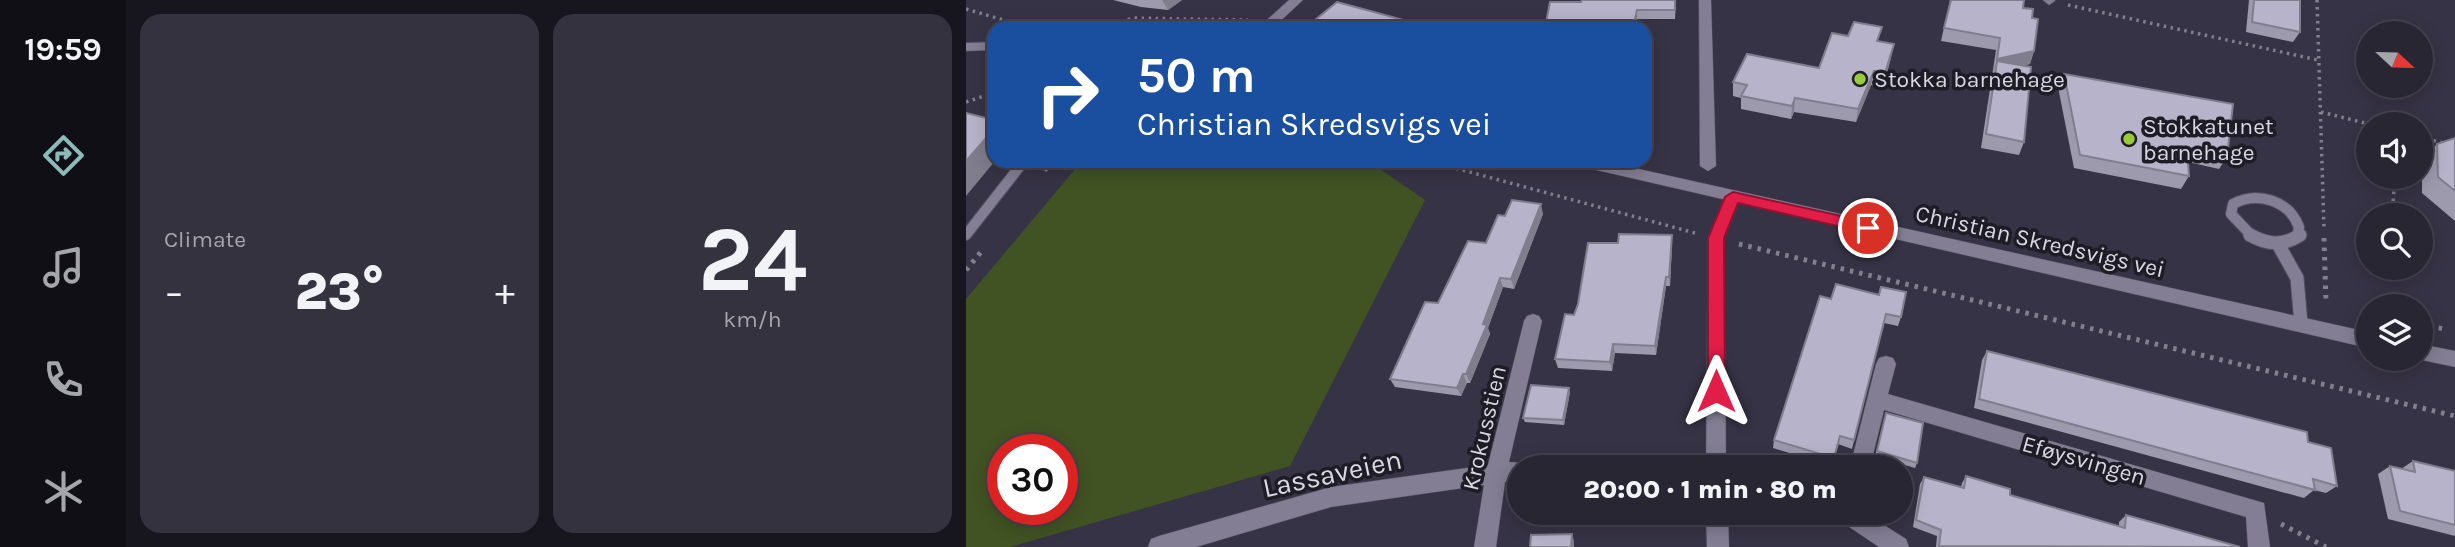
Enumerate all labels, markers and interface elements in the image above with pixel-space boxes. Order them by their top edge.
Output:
north arrow [2356,21,2432,98]
map controls [2356,21,2433,371]
text: 19:59 [24,31,102,68]
text: 50 m [1137,47,1255,104]
icon: right [1022,49,1113,140]
place label: Stokka barnehage [1874,66,2065,93]
marker: Stokka barnehage [1852,71,1868,87]
text: Christian Skredsvigs vei [1137,106,1491,143]
button: sound [2356,112,2433,189]
place label: Stokkatunet barnehage [2143,113,2274,166]
icon: directions [39,131,88,180]
marker: Stokkatunet barnehage [2121,131,2137,147]
pin [1838,198,1898,258]
street label: Christian Skredsvigs vei [1913,200,2167,283]
button: search [2356,203,2433,280]
text: 24 [698,207,807,313]
icon: arrive [1849,209,1887,247]
text: Climate [164,226,246,253]
icon: music [39,243,88,292]
text: 23° [295,261,384,322]
text: − [164,270,184,315]
text: + [495,270,515,315]
button: layers [2356,294,2433,371]
text: km/h [723,306,782,333]
position arrow [1679,354,1753,428]
icon: phone [39,355,88,404]
street label: Krokusstien [1457,363,1512,493]
street label: Eføysvingen [2019,430,2149,491]
speed limit sign: 30 [987,434,1078,525]
street label: Lassaveien [1260,443,1405,504]
icon: climate [39,467,88,516]
text: 20:00 · 1 min · 80 m [1583,474,1837,505]

